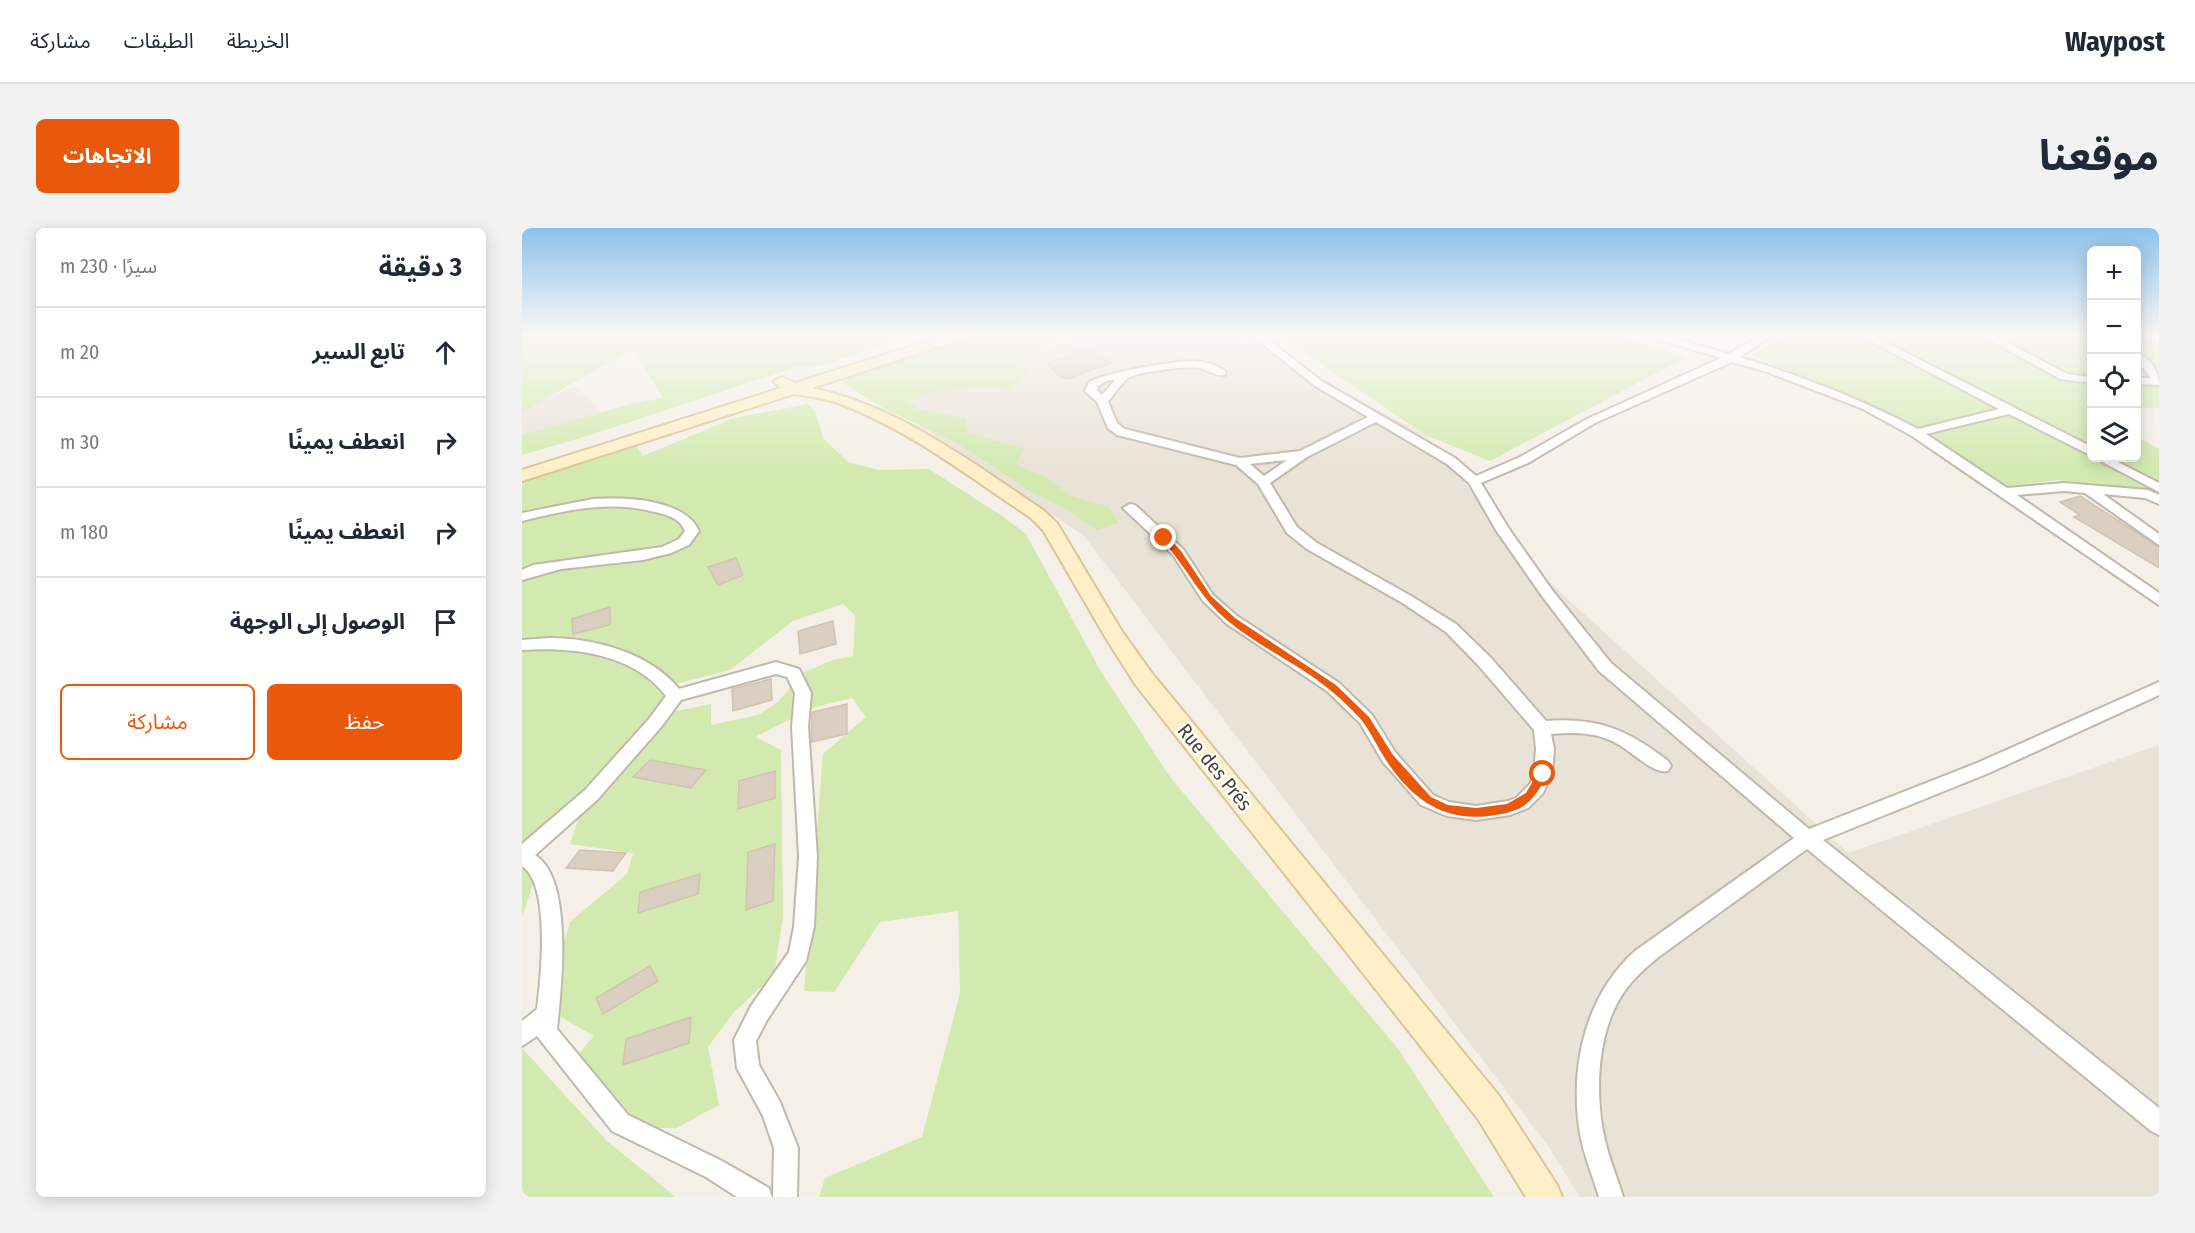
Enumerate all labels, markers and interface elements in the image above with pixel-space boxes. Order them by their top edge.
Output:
text: Waypost [2065,25,2165,58]
text: مشاركة [30,28,91,54]
text: الطبقات [124,28,194,54]
text: الخريطة [227,28,290,54]
button: الاتجاهات [36,119,179,193]
text: موقعنا [2039,131,2159,181]
map controls [2087,246,2141,462]
button: + [2087,246,2141,300]
text: 3 دقيقة [379,252,462,283]
text: سيرًا · 230 m [60,254,157,278]
button: − [2087,300,2141,354]
icon: ahead [429,336,462,369]
text: تابع السير [312,338,405,365]
text: 20 m [60,340,99,364]
button: locate [2087,354,2141,408]
button: layers [2087,408,2141,462]
icon: right [429,426,462,459]
text: انعطف يمينًا [288,428,405,455]
text: 30 m [60,430,100,454]
icon: right [429,516,462,549]
text: انعطف يمينًا [288,518,405,545]
text: 180 m [60,520,108,544]
route end [1150,524,1176,550]
icon: arrive [429,606,462,639]
text: الوصول إلى الوجهة [230,608,405,635]
button: مشاركة [60,684,255,760]
button: حفظ [267,684,462,760]
street label: Rue des Prés [1173,719,1257,815]
route start [1529,760,1555,786]

